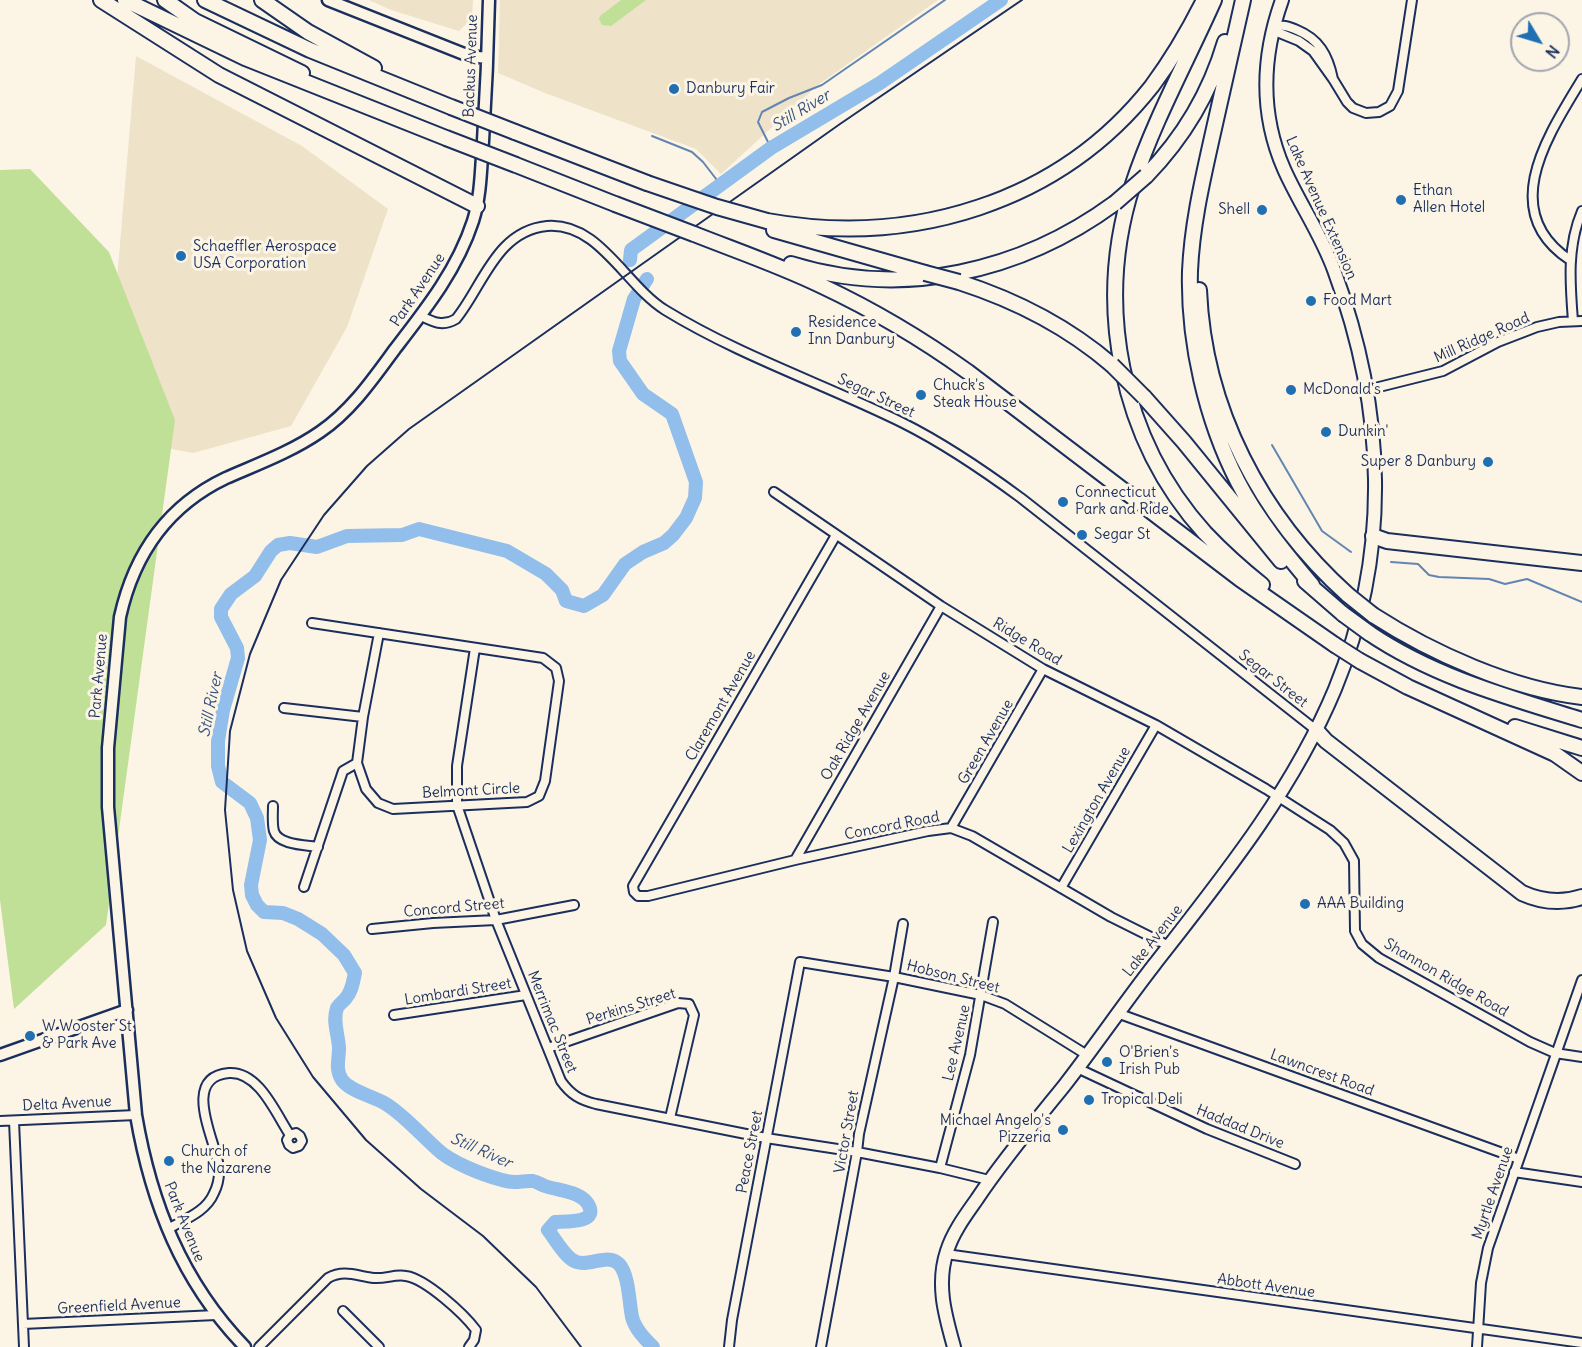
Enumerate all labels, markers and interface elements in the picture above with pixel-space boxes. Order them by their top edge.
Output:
north arrow [1510,12,1570,72]
street label: Backus Avenue [460,14,482,118]
text: N [1541,41,1564,62]
place label: Danbury Fair [686,80,775,98]
marker: Danbury Fair [667,82,681,96]
water label: Still River [768,86,834,136]
street label: Lake Avenue Extension [1281,134,1361,282]
place label: Ethan Allen Hotel [1413,182,1485,217]
marker: Ethan Allen Hotel [1394,193,1408,207]
place label: Shell [1218,201,1250,219]
marker: Shell [1255,203,1269,217]
place label: Schaeffler Aerospace USA Corporation [193,238,337,273]
marker: Schaeffler Aerospace USA Corporation [174,249,188,263]
street label: Park Avenue [387,250,449,330]
place label: Food Mart [1323,292,1392,310]
marker: Food Mart [1304,294,1318,308]
street label: Mill Ridge Road [1431,309,1533,367]
place label: Residence Inn Danbury [808,314,895,349]
marker: Residence Inn Danbury [789,325,803,339]
street label: Segar Street [835,370,917,422]
place label: Chuck's Steak House [933,377,1017,412]
place label: McDonald's [1303,381,1381,399]
marker: McDonald's [1284,383,1298,397]
marker: Chuck's Steak House [914,388,928,402]
place label: Dunkin' [1338,423,1388,441]
marker: Dunkin' [1319,425,1333,439]
place label: Super 8 Danbury [1361,453,1476,471]
marker: Super 8 Danbury [1481,455,1495,469]
place label: Connecticut Park and Ride [1075,484,1169,519]
marker: Connecticut Park and Ride [1056,495,1070,509]
place label: Segar St [1094,526,1150,544]
marker: Segar St [1075,528,1089,542]
street label: Ridge Road [989,614,1065,670]
street label: Park Avenue [86,633,112,719]
street label: Segar Street [1235,646,1311,712]
street label: Claremont Avenue [682,648,760,764]
street label: Oak Ridge Avenue [817,668,895,784]
water label: Still River [195,671,227,739]
street label: Green Avenue [954,696,1018,788]
street label: Lexington Avenue [1059,744,1135,856]
street label: Belmont Circle [421,779,521,803]
street label: Concord Road [843,808,941,844]
street label: Concord Street [403,895,505,921]
place label: AAA Building [1317,895,1404,913]
marker: AAA Building [1298,897,1312,911]
street label: Lake Avenue [1119,902,1187,980]
street label: Shannon Ridge Road [1381,935,1511,1021]
street label: Hobson Street [905,957,1001,997]
street label: Merrimac Street [523,968,581,1076]
street label: Lombardi Street [403,975,513,1009]
street label: Perkins Street [584,985,678,1029]
street label: Lee Avenue [939,1003,975,1083]
place label: W Wooster St & Park Ave [42,1018,132,1053]
marker: W Wooster St & Park Ave [23,1029,37,1043]
place label: O'Brien's Irish Pub [1119,1044,1180,1079]
street label: Lawncrest Road [1268,1046,1376,1100]
marker: O'Brien's Irish Pub [1100,1055,1114,1069]
street label: Victor Street [831,1089,863,1175]
place label: Tropical Deli [1101,1091,1183,1109]
street label: Delta Avenue [22,1093,112,1115]
marker: Tropical Deli [1082,1093,1096,1107]
street label: Haddad Drive [1193,1101,1287,1153]
street label: Peace Street [733,1109,767,1195]
place label: Michael Angelo's Pizzeria [940,1112,1051,1147]
marker: Michael Angelo's Pizzeria [1056,1123,1070,1137]
water label: Still River [447,1129,515,1173]
place label: Church of the Nazarene [181,1143,271,1178]
street label: Myrtle Avenue [1469,1144,1517,1242]
marker: Church of the Nazarene [162,1154,176,1168]
street label: Park Avenue [160,1179,208,1265]
street label: Abbott Avenue [1216,1270,1316,1302]
street label: Greenfield Avenue [57,1294,181,1318]

